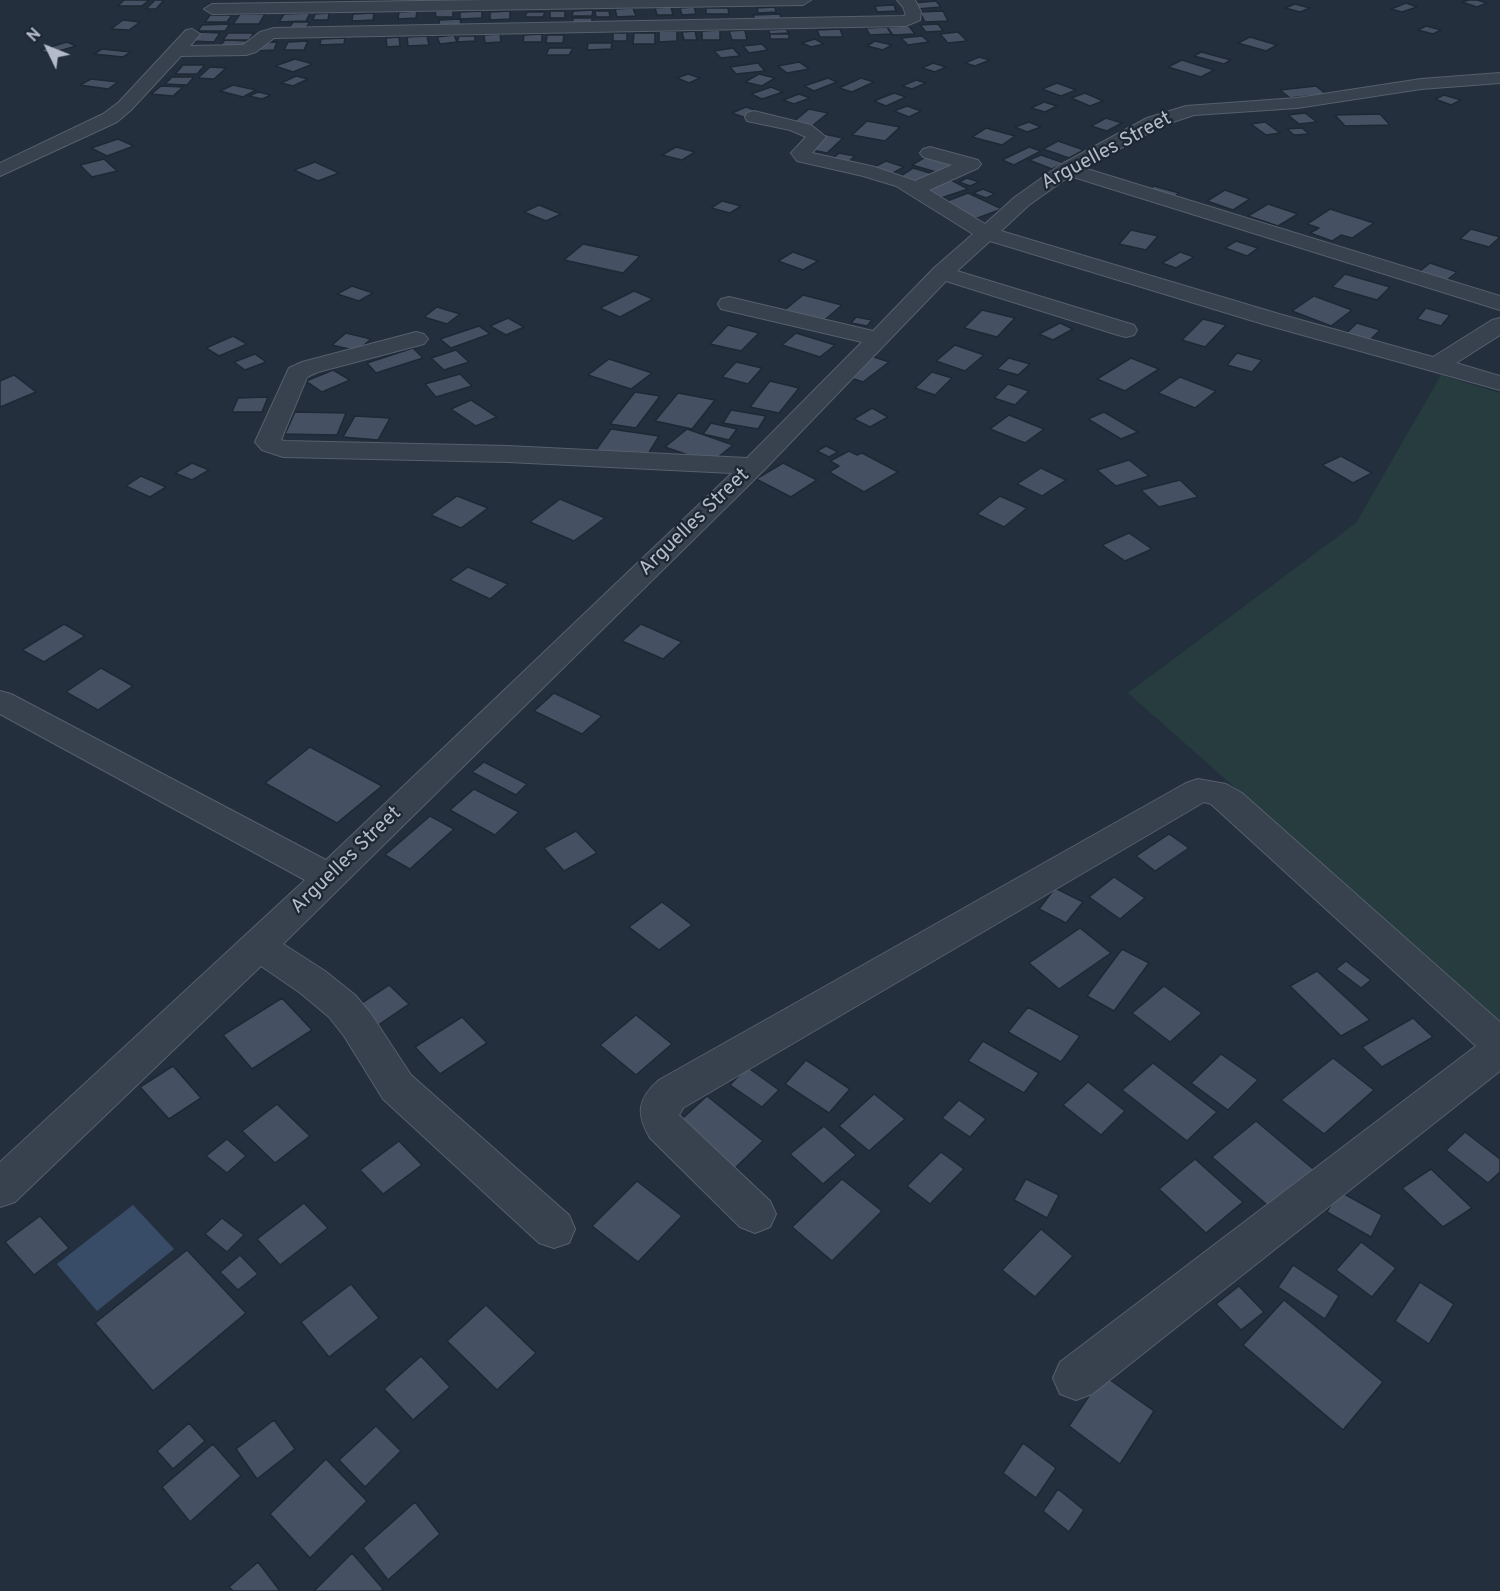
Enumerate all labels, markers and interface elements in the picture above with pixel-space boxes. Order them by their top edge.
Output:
north arrow [18,18,78,78]
text: N [24,25,46,47]
street label: Arguelles Street [1038,108,1176,196]
street label: Arguelles Street [635,464,755,582]
street label: Arguelles Street [287,802,407,920]

